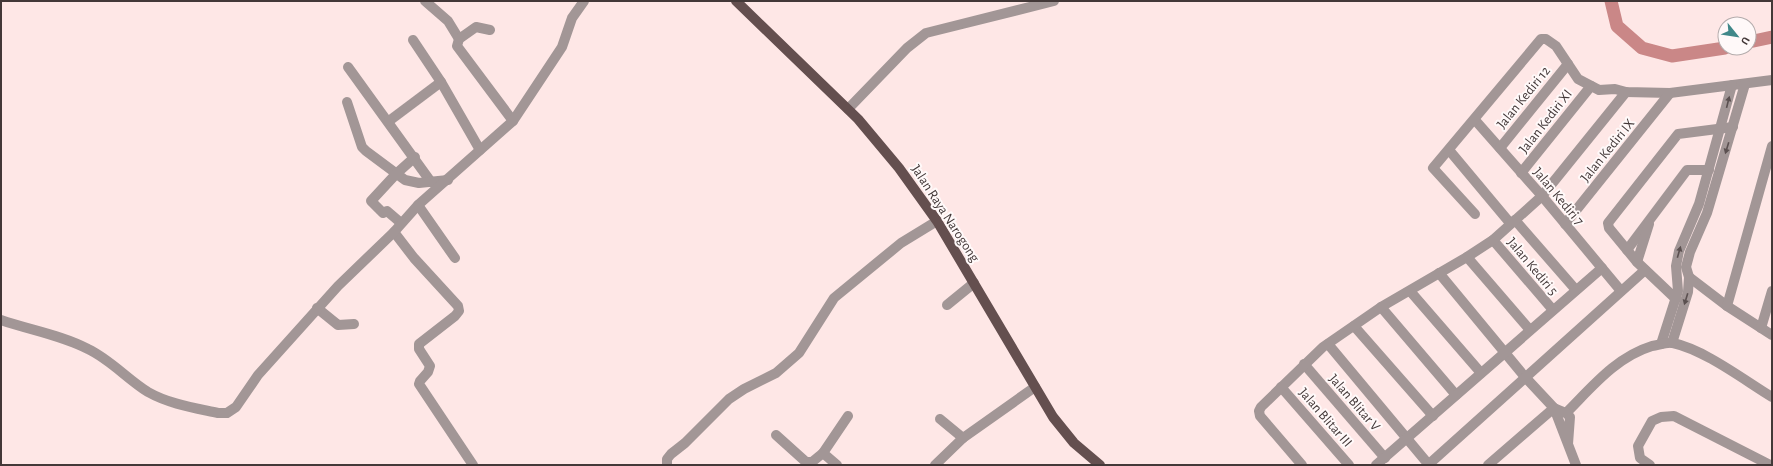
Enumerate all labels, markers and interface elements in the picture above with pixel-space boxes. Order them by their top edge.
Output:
north arrow [1717,16,1757,56]
text: U [1739,35,1752,47]
street label: Jalan Kediri 12 [1495,64,1553,131]
street label: Jalan Kediri XI [1517,87,1575,156]
one-way arrow [1725,96,1731,108]
street label: Jalan Kediri IX [1578,116,1637,185]
one-way arrow [1724,143,1730,155]
street label: Jalan Raya Narogong [909,162,982,265]
street label: Jalan Kediri 7 [1530,165,1586,228]
street label: Jalan Kediri 5 [1504,235,1560,298]
one-way arrow [1676,246,1682,258]
one-way arrow [1683,293,1689,305]
street label: Jalan Blitar V [1326,372,1382,434]
street label: Jalan Blitar III [1296,385,1355,450]

